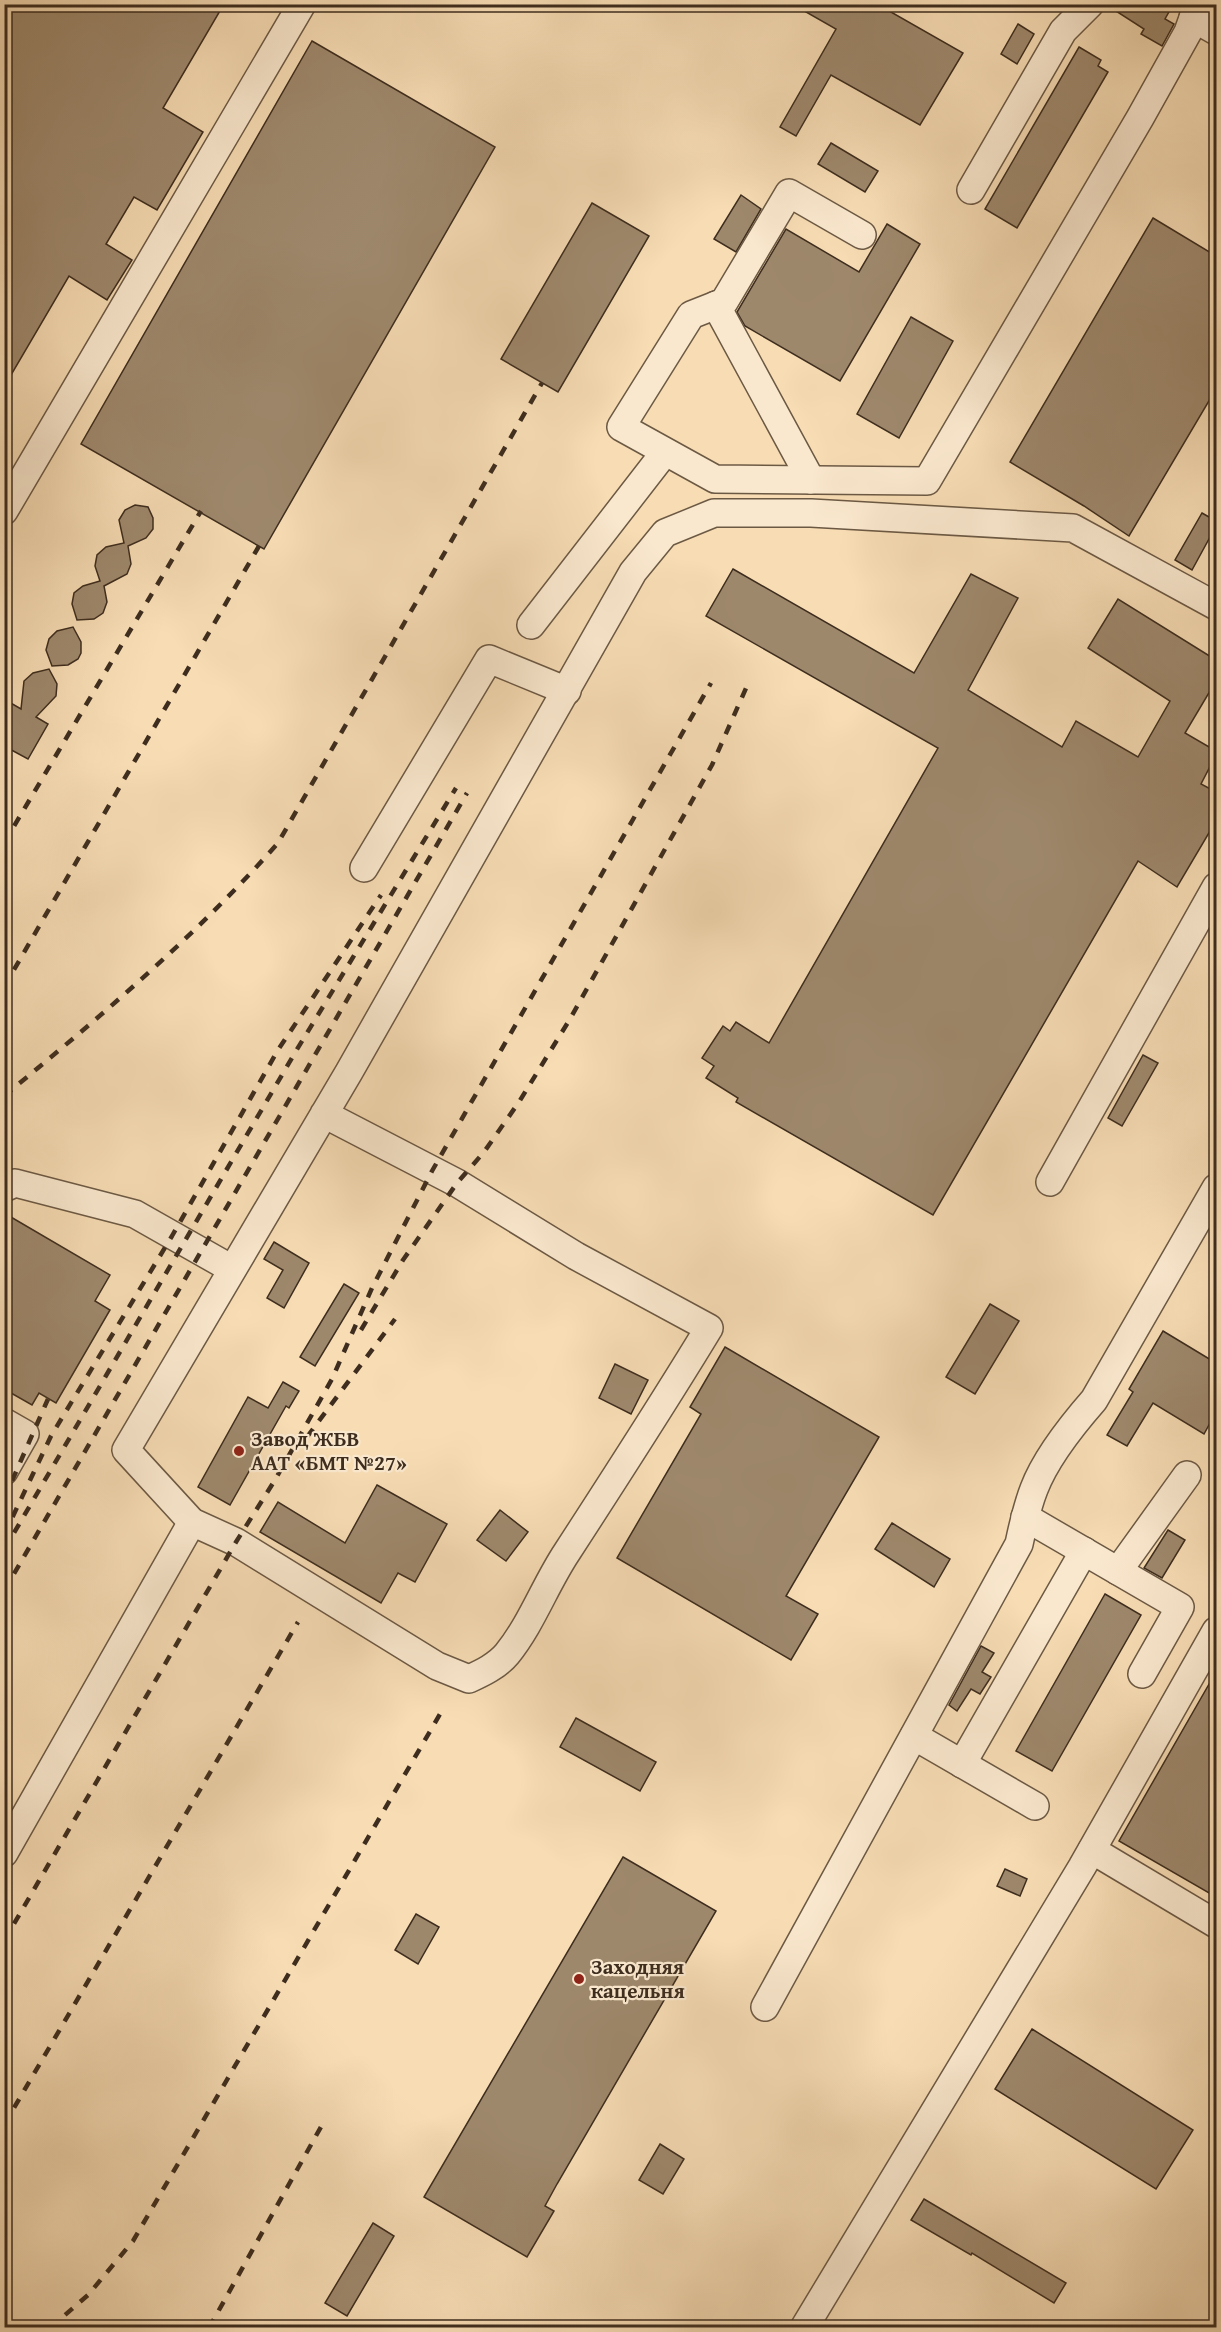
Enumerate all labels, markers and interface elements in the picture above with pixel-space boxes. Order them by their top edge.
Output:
place label: Завод ЖБВ ААТ «БМТ №27» [251,1423,407,1478]
marker: Завод ЖБВ ААТ «БМТ №27» [232,1444,246,1458]
place label: Заходняя кацельня [591,1951,685,2006]
marker: Заходняя кацельня [572,1972,586,1986]

